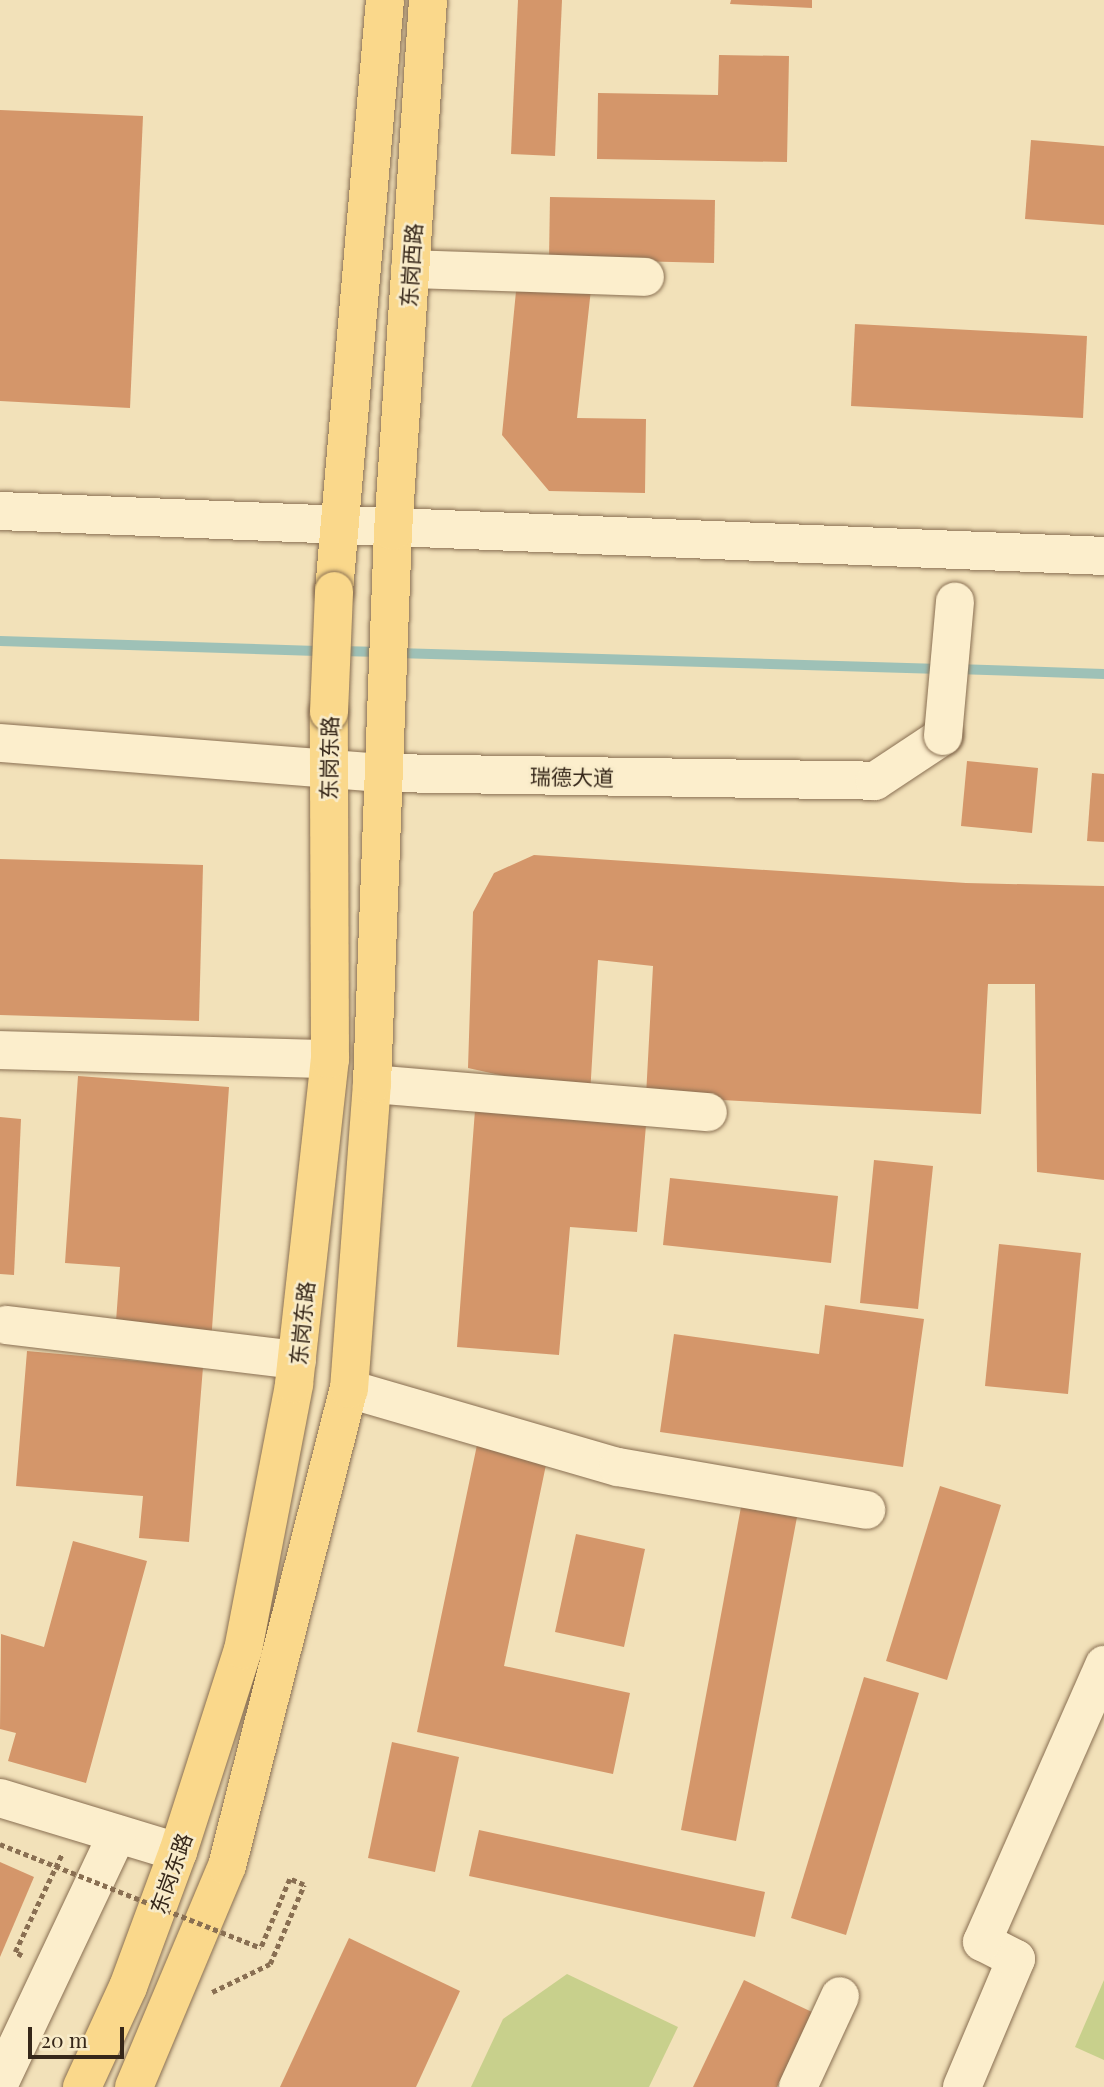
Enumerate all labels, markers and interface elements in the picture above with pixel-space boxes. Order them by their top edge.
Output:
street label: 东岗西路 [395,222,425,308]
street label: 东岗东路 [315,716,341,800]
street label: 瑞德大道 [530,763,614,789]
street label: 东岗东路 [284,1280,318,1366]
street label: 东岗东路 [144,1829,196,1917]
scale bar [32,2014,128,2058]
text: 20 m [41,2025,88,2053]

